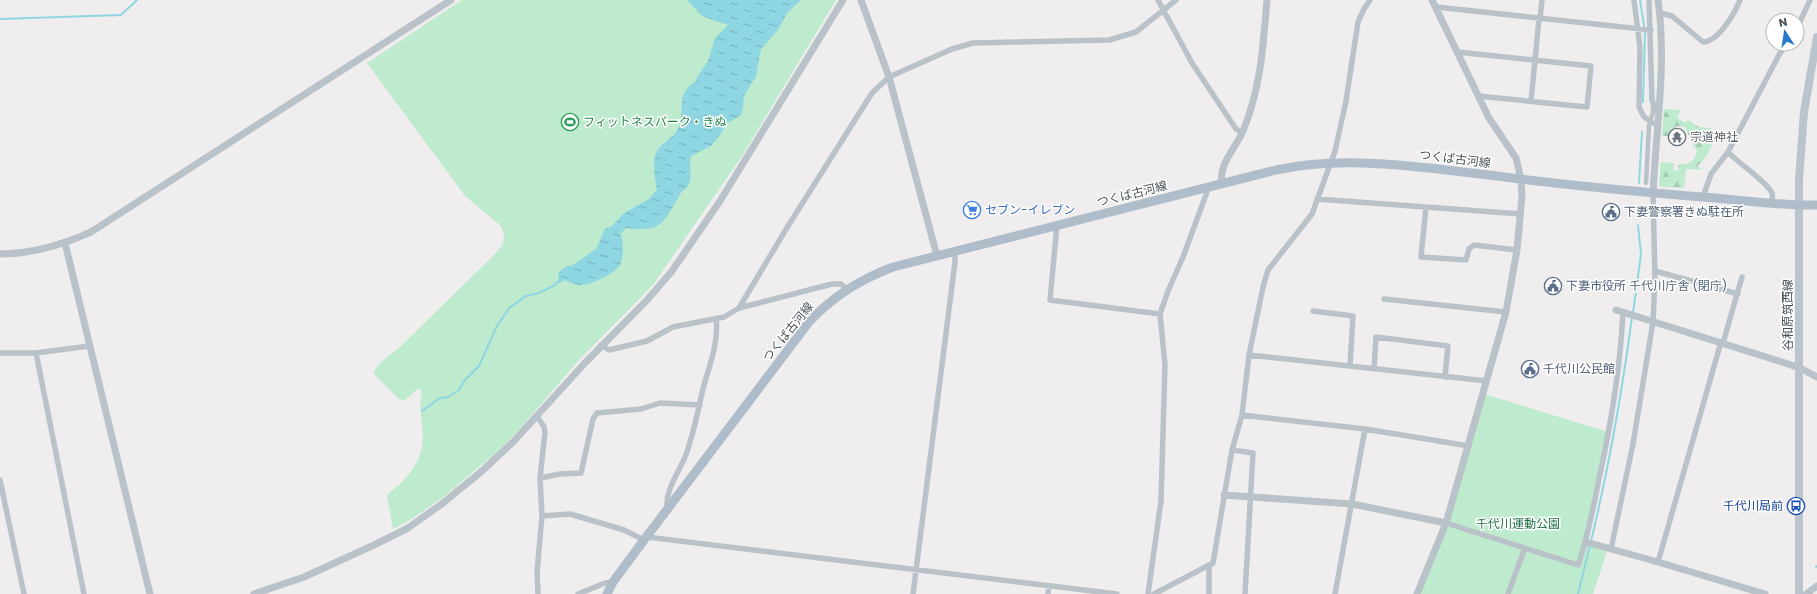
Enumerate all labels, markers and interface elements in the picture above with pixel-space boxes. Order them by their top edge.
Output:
north arrow [1765,12,1805,52]
text: N [1777,14,1789,31]
sports icon: フィットネスパーク・きぬ [560,112,580,132]
place label: フィットネスパーク・きぬ [583,113,727,130]
temple icon: 宗道神社 [1667,127,1687,147]
place label: 宗道神社 [1690,128,1738,145]
street label: つくば古河線 [1418,146,1492,171]
street label: つくば古河線 [1095,177,1169,210]
supermarket icon: セブン-イレブン [962,200,982,220]
place label: セブン-イレブン [985,201,1076,218]
public building icon: 下妻警察署きぬ駐在所 [1601,202,1621,222]
place label: 下妻警察署きぬ駐在所 [1624,203,1744,220]
public building icon: 下妻市役所 千代川庁舎 (閉庁) [1543,276,1563,296]
place label: 下妻市役所 千代川庁舎 (閉庁) [1566,277,1727,294]
street label: 谷和原筑西線 [1779,279,1796,351]
street label: つくば古河線 [758,298,817,365]
public building icon: 千代川公民館 [1520,359,1540,379]
place label: 千代川公民館 [1543,360,1615,377]
bus stop icon: 千代川局前 [1786,496,1806,516]
place label: 千代川局前 [1723,497,1783,514]
park label: 千代川運動公園 [1476,515,1560,532]

